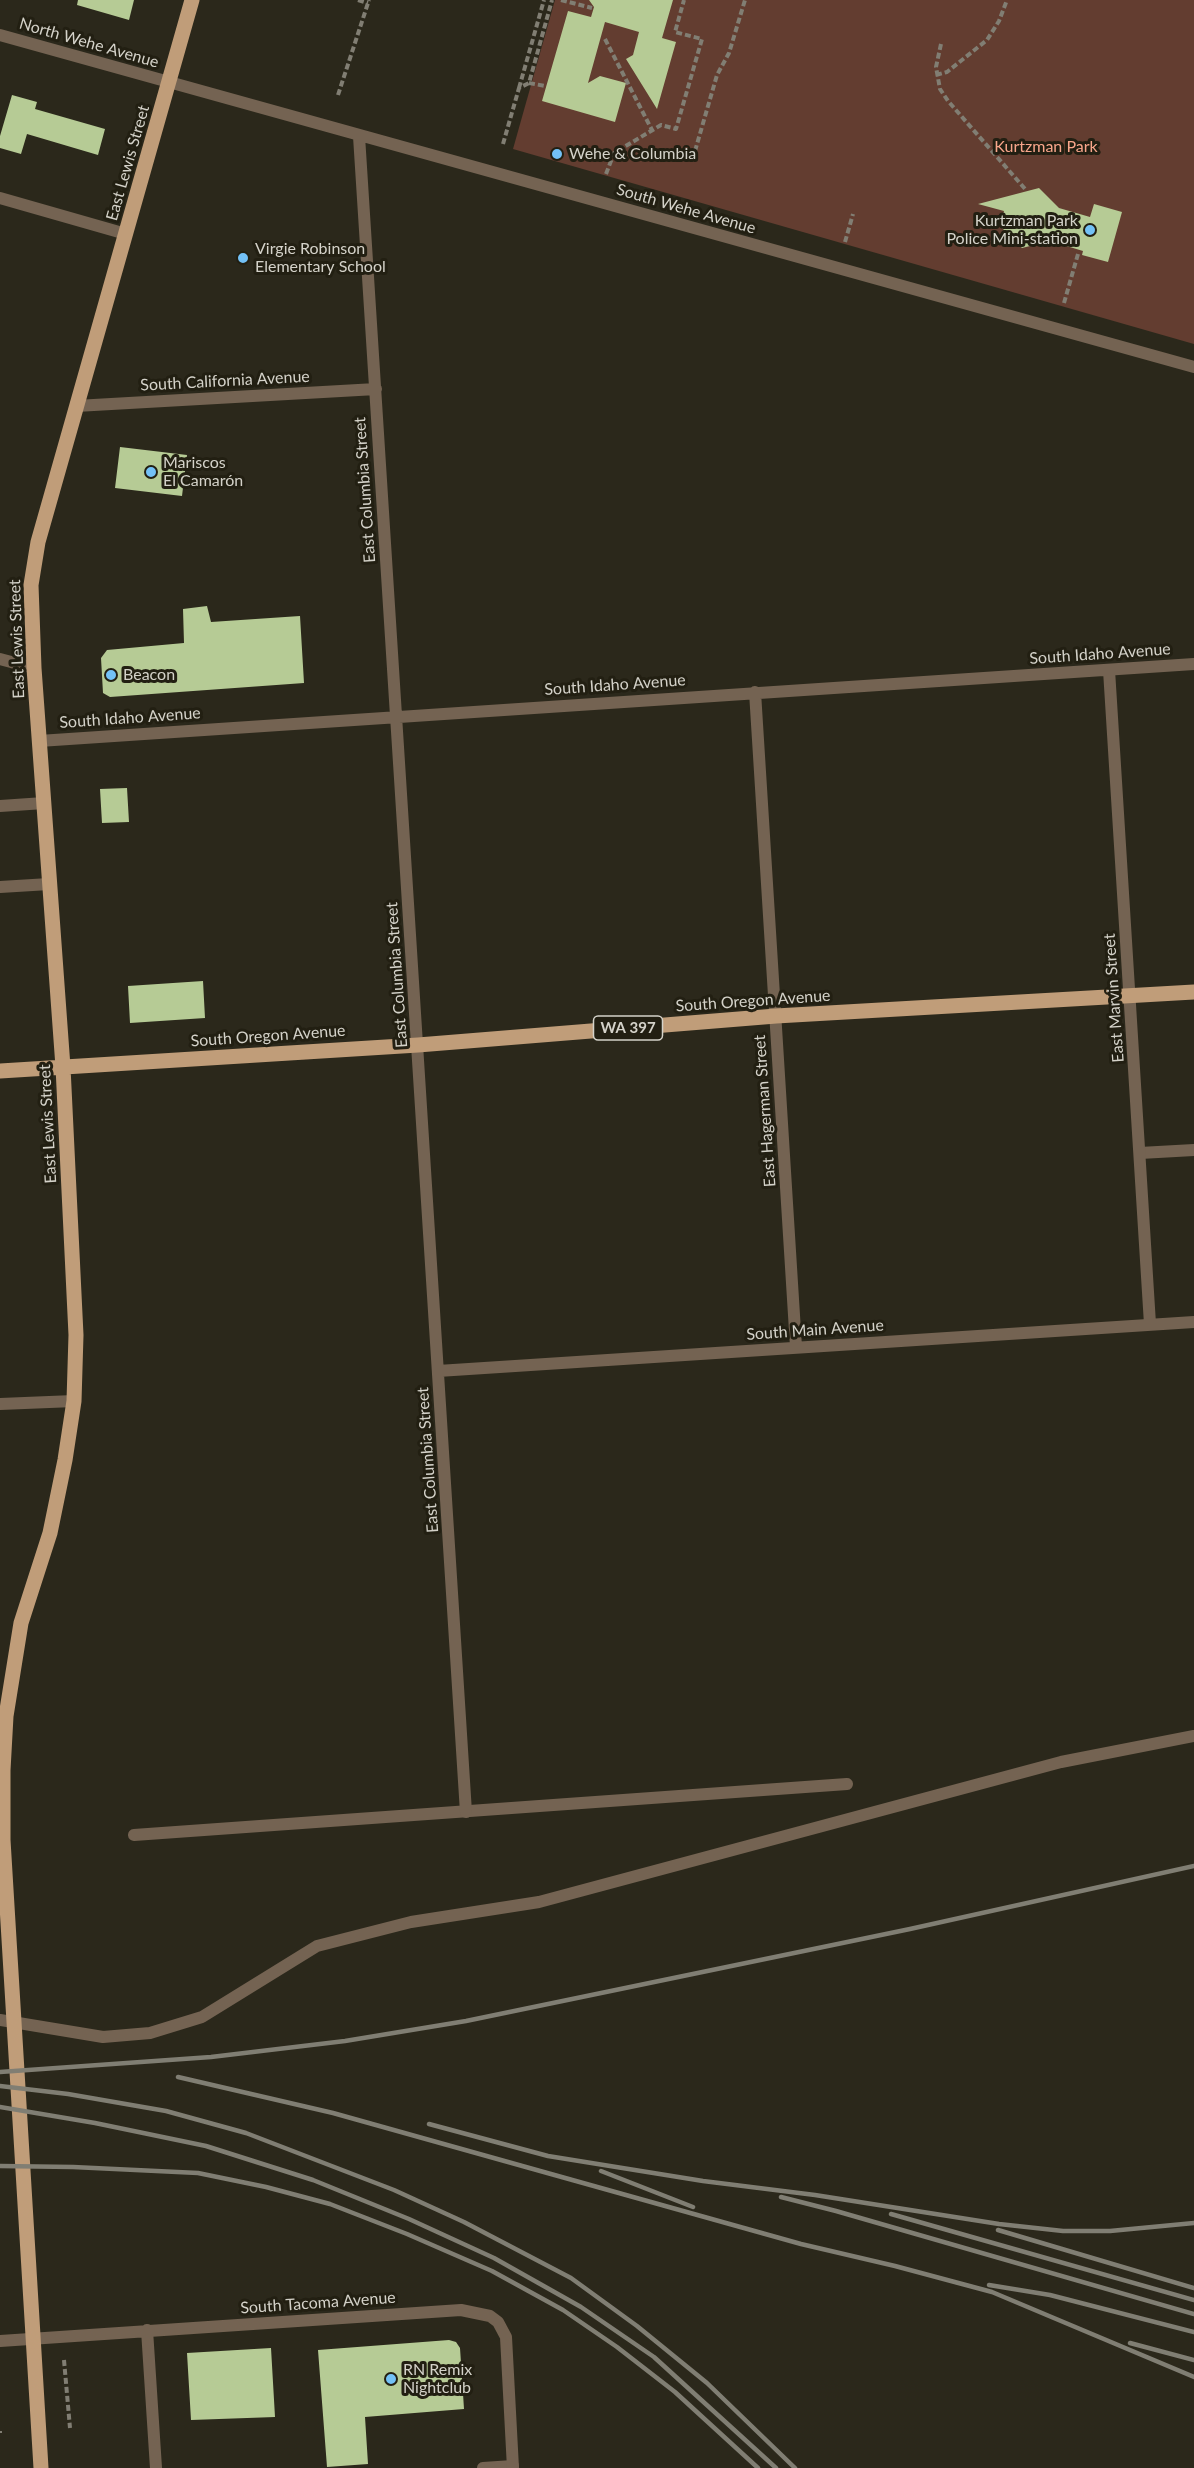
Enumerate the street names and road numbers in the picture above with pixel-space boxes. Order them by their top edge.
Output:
street label: North Wehe Avenue [17,14,161,72]
street label: East Lewis Street [102,103,154,223]
street label: South Wehe Avenue [614,180,758,238]
street label: South California Avenue [140,367,310,395]
street label: East Columbia Street [350,416,380,564]
street label: East Lewis Street [5,579,29,699]
street label: South Idaho Avenue [1029,639,1171,669]
street label: South Idaho Avenue [544,670,686,700]
street label: South Idaho Avenue [59,703,201,733]
street label: East Columbia Street [382,901,412,1049]
street label: East Marvin Street [1100,933,1128,1063]
street label: South Oregon Avenue [675,986,831,1016]
road number: WA 397 [594,1016,662,1040]
street label: South Oregon Avenue [190,1021,346,1051]
street label: East Hagerman Street [750,1034,780,1188]
street label: East Lewis Street [35,1064,61,1184]
street label: South Main Avenue [746,1316,884,1344]
street label: East Columbia Street [413,1386,443,1534]
street label: South Tacoma Avenue [240,2288,396,2318]

